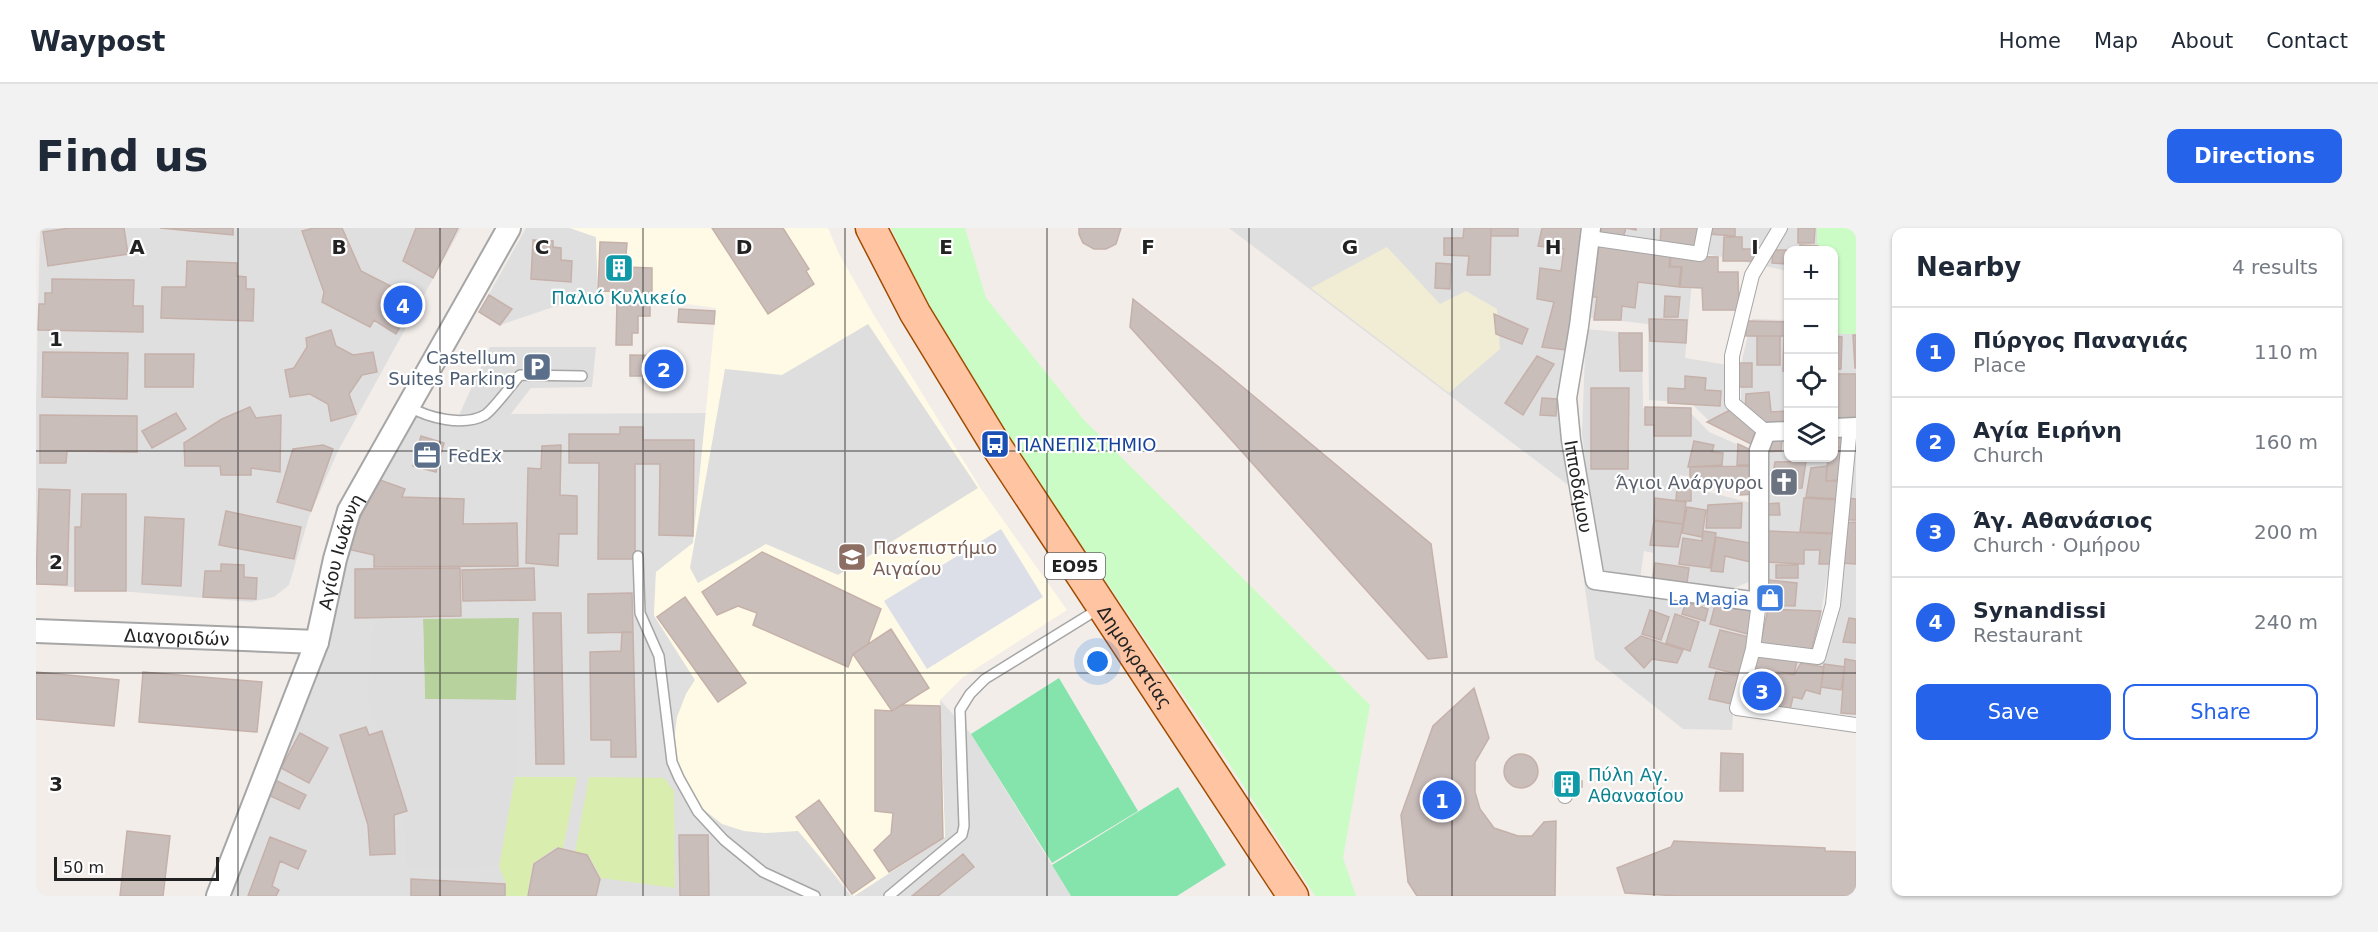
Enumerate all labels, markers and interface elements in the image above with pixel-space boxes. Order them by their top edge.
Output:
text: Waypost [30,25,166,58]
text: Home [1999,29,2061,53]
text: Map [2094,29,2138,53]
text: About [2171,29,2233,53]
text: Contact [2266,29,2348,53]
button: Directions [2167,129,2342,183]
text: Find us [36,132,209,181]
text: A [129,235,145,259]
text: B [331,235,347,259]
text: C [535,235,549,259]
text: D [736,235,752,259]
text: E [939,235,953,259]
text: F [1141,235,1155,259]
text: G [1342,235,1358,259]
text: H [1545,235,1561,259]
text: I [1751,235,1759,259]
map controls [1784,246,1838,462]
button: + [1784,246,1838,300]
building icon: Παλιό Κυλικείο [603,252,635,284]
text: Nearby [1916,252,2021,282]
text: 4 results [2232,255,2318,279]
pin: 4 [384,282,422,328]
place label: Παλιό Κυλικείο [551,287,687,308]
button: − [1784,300,1838,354]
text: 1 [49,327,63,351]
text: Πύργος Παναγιάς [1973,328,2188,353]
text: 1 [1929,340,1942,364]
text: 110 m [2254,340,2318,364]
pin: 2 [644,346,684,392]
place label: Castellum Suites Parking [388,347,516,389]
parking icon: Castellum Suites Parking [521,351,553,383]
text: Place [1973,353,2026,377]
button: locate [1784,354,1838,408]
button: layers [1784,408,1838,462]
text: Αγία Ειρήνη [1973,418,2122,443]
bus stop icon: ΠΑΝΕΠΙΣΤΗΜΙΟ [979,428,1011,460]
text: 2 [1929,430,1942,454]
text: 160 m [2254,430,2318,454]
place label: ΠΑΝΕΠΙΣΤΗΜΙΟ [1016,434,1156,455]
street label: Ιπποδάμου [1561,438,1597,534]
office icon: FedEx [411,439,443,471]
text: Church [1973,443,2044,467]
place label: FedEx [448,445,502,466]
church icon: Άγιοι Ανάργυροι [1768,466,1800,498]
place label: Άγιοι Ανάργυροι [1616,472,1763,493]
street label: Αγίου Ιωάννη [314,490,367,612]
text: Άγ. Αθανάσιος [1973,508,2153,533]
text: 3 [1929,520,1942,544]
text: 200 m [2254,520,2318,544]
text: Church · Ομήρου [1973,533,2141,557]
place label: Πανεπιστήμιο Αιγαίου [873,537,997,579]
school or university icon: Πανεπιστήμιο Αιγαίου [836,541,868,573]
text: 2 [49,550,63,574]
road number: ΕΟ95 [1045,553,1105,579]
shop icon: La Magia [1754,582,1786,614]
place label: La Magia [1668,588,1749,609]
text: Synandissi [1973,598,2106,623]
street label: Δημοκρατίας [1094,601,1177,712]
text: 4 [1929,610,1942,634]
text: 240 m [2254,610,2318,634]
text: Restaurant [1973,623,2083,647]
street label: Διαγοριδών [124,624,230,649]
your location [1083,647,1112,676]
pin: 3 [1742,668,1782,714]
button: Save [1916,684,2111,740]
button: Share [2123,684,2318,740]
place label: Πύλη Αγ. Αθανασίου [1588,764,1684,806]
building icon: Πύλη Αγ. Αθανασίου [1551,768,1583,800]
text: 3 [49,772,63,796]
pin: 1 [1422,778,1462,822]
scale bar [54,854,219,882]
text: 50 m [63,858,104,877]

